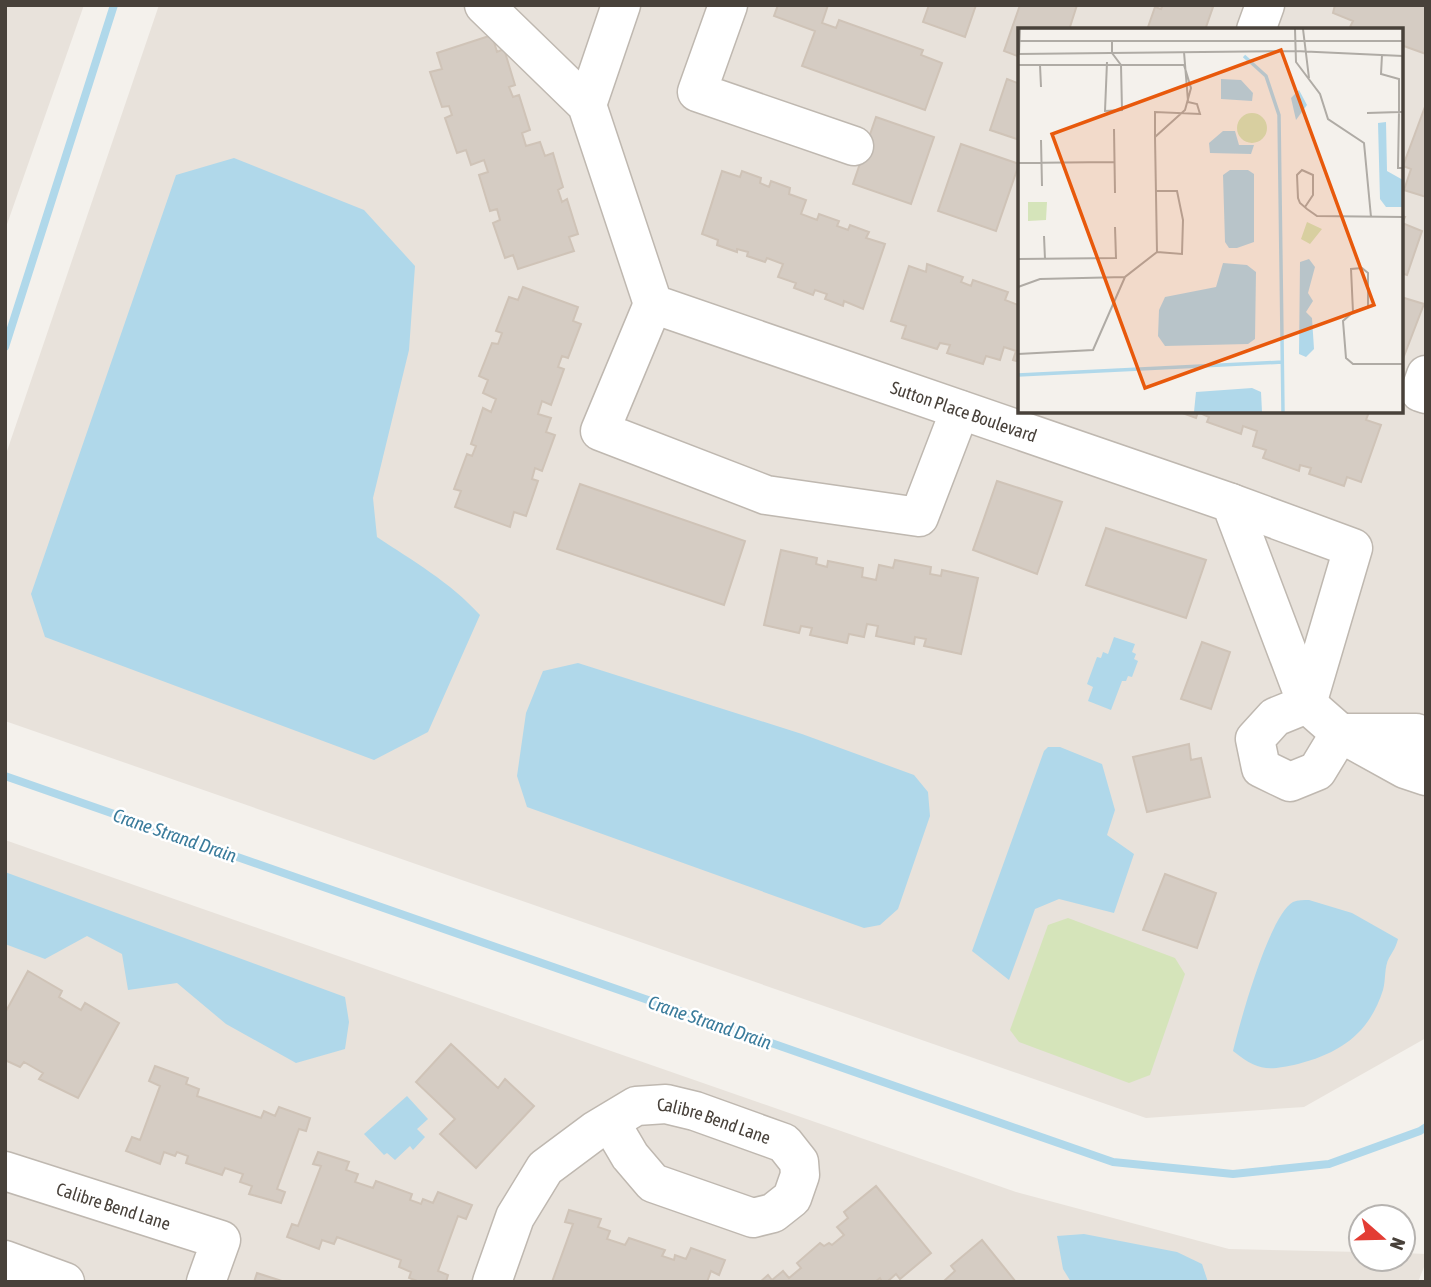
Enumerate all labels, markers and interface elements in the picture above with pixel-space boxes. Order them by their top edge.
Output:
inset map [1018,28,1403,413]
street label: Sutton Place Boulevard [888,376,1040,446]
water label: Crane Strand Drain [110,804,240,866]
water label: Crane Strand Drain [645,991,775,1053]
street label: Calibre Bend Lane [656,1094,774,1148]
street label: Calibre Bend Lane [54,1178,173,1234]
north arrow [1347,1203,1417,1273]
text: N [1386,1235,1410,1253]

